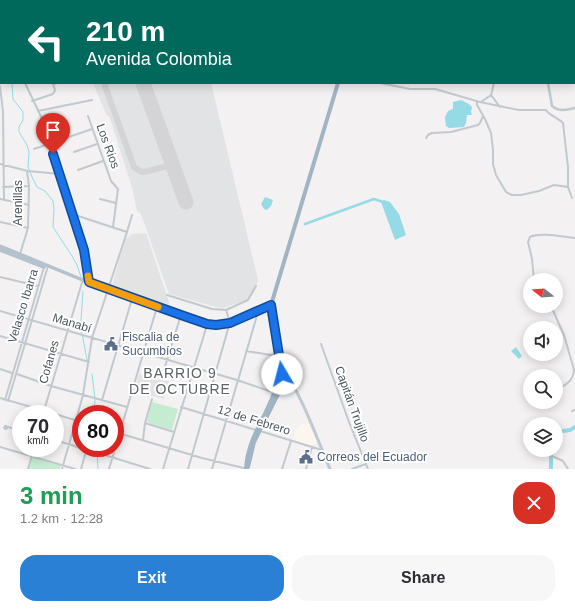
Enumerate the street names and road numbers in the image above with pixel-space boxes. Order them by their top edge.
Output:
street label: Los Rios [93,122,123,170]
street label: Arenillas [11,180,25,226]
street label: Velasco Ibarra [5,267,41,345]
street label: Manabí [51,310,94,336]
street label: Cofanes [36,339,62,385]
street label: Capitán Trujillo [332,364,372,444]
street label: 12 de Febrero [216,402,292,438]

